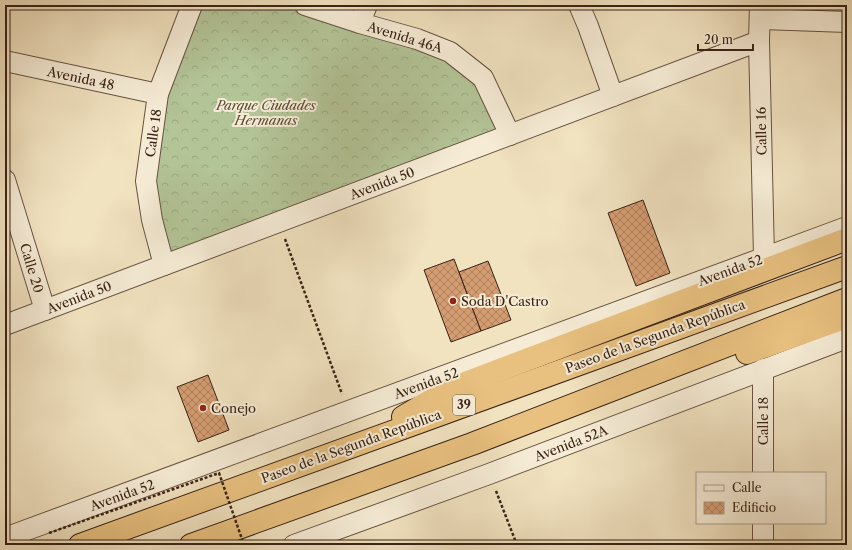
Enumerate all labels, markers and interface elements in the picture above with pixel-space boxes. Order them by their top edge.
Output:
street label: Avenida 46A [365,18,445,56]
scale bar [698,26,753,52]
text: 20 m [704,32,733,47]
street label: Avenida 48 [45,63,116,93]
park label: Parque Ciudades Hermanas [215,97,316,128]
street label: Calle 16 [753,106,769,155]
street label: Calle 18 [142,108,164,158]
street label: Avenida 50 [346,163,417,203]
street label: Calle 20 [17,241,47,295]
street label: Avenida 52 [695,251,764,289]
street label: Avenida 50 [43,277,114,317]
place label: Soda D'Castro [461,293,549,309]
marker: Soda D'Castro [448,296,458,306]
street label: Paseo de la Segunda República [563,296,747,376]
street label: Avenida 52 [391,364,460,402]
road number: 39 [453,395,475,415]
street label: Calle 18 [755,397,771,445]
place label: Conejo [211,400,256,416]
marker: Conejo [198,403,208,413]
street label: Paseo de la Segunda República [259,406,443,486]
street label: Avenida 52A [531,422,610,465]
legend [696,472,826,524]
street label: Avenida 52 [87,476,156,514]
text: Calle [732,480,762,495]
text: Edificio [732,500,776,515]

